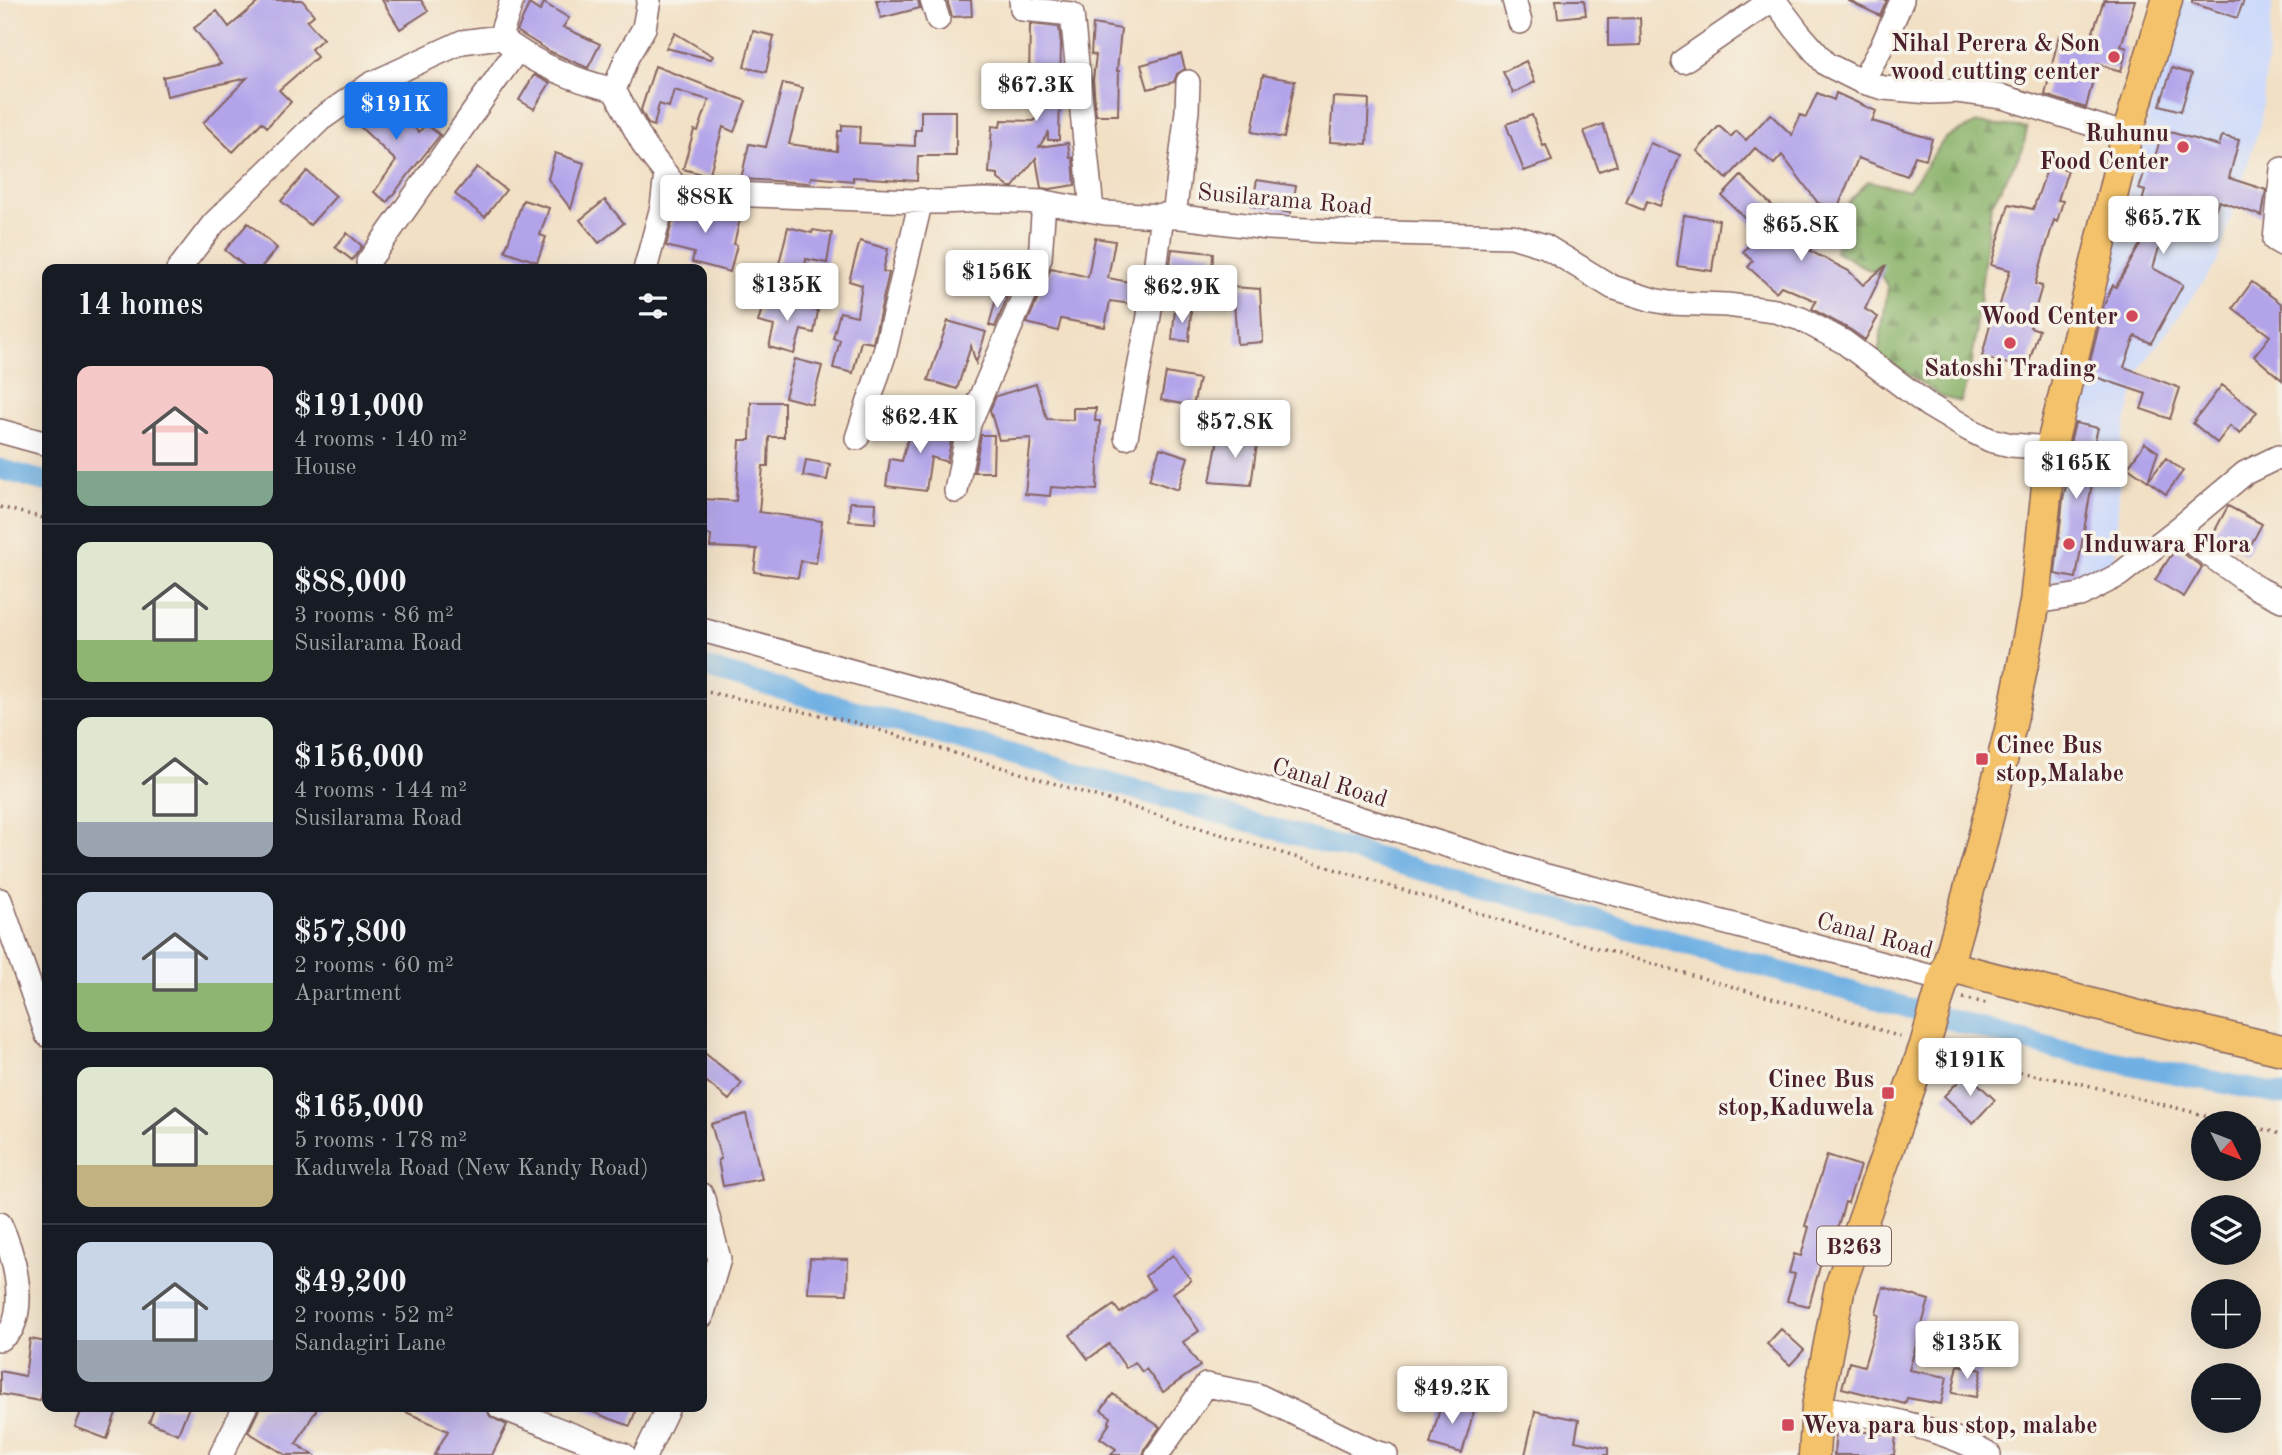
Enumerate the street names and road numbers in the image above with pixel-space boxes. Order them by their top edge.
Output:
street label: Susilarama Road [1196,181,1373,221]
street label: Canal Road [1269,755,1390,813]
street label: Canal Road [1814,910,1935,964]
road number: B263 [1817,1226,1891,1266]

